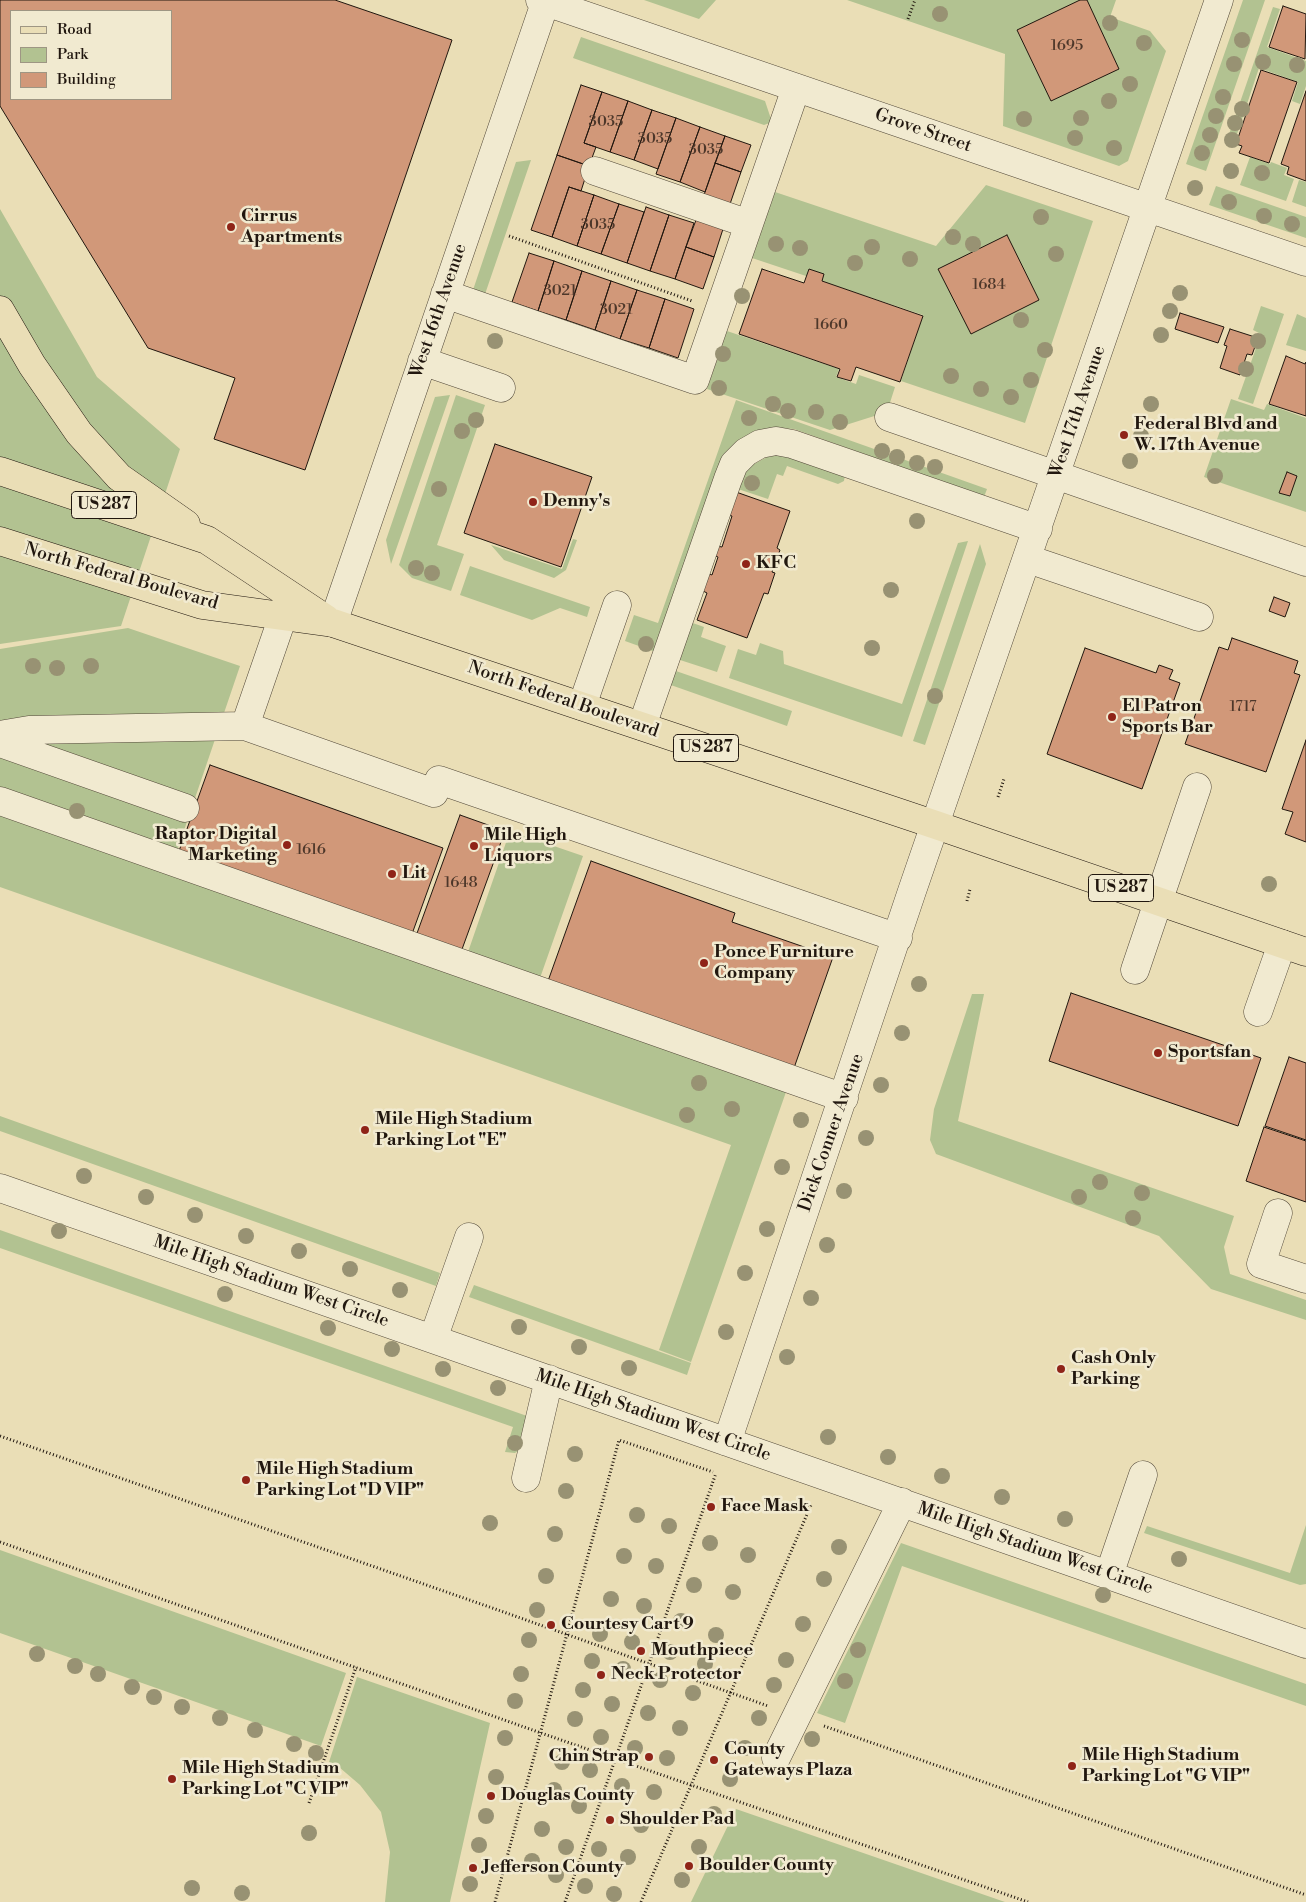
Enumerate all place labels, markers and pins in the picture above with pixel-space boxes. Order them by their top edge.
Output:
place label: Cirrus Apartments [241,206,342,248]
marker: Cirrus Apartments [225,221,237,233]
place label: Federal Blvd and W. 17th Avenue [1134,414,1278,456]
marker: Federal Blvd and W. 17th Avenue [1118,429,1130,441]
place label: Denny's [543,491,610,513]
marker: Denny's [527,496,539,508]
place label: KFC [756,553,796,575]
marker: KFC [740,558,752,570]
place label: El Patron Sports Bar [1122,696,1213,739]
marker: El Patron Sports Bar [1106,711,1118,723]
place label: Raptor Digital Marketing [155,824,277,866]
place label: Mile High Liquors [484,825,567,868]
marker: Raptor Digital Marketing [281,839,293,851]
marker: Mile High Liquors [468,840,480,852]
place label: Lit [402,863,426,885]
marker: Lit [386,868,398,880]
place label: Ponce Furniture Company [714,942,854,984]
marker: Ponce Furniture Company [698,957,710,969]
place label: Sportsfan [1168,1042,1251,1064]
marker: Sportsfan [1152,1047,1164,1059]
place label: Mile High Stadium Parking Lot "E" [375,1109,532,1152]
marker: Mile High Stadium Parking Lot "E" [359,1124,371,1136]
place label: Cash Only Parking [1071,1348,1156,1390]
marker: Cash Only Parking [1055,1363,1067,1375]
place label: Mile High Stadium Parking Lot "D VIP" [256,1459,424,1502]
marker: Mile High Stadium Parking Lot "D VIP" [240,1474,252,1486]
place label: Face Mask [721,1496,809,1518]
marker: Face Mask [705,1501,717,1513]
place label: Courtesy Cart 9 [561,1614,694,1636]
marker: Courtesy Cart 9 [545,1619,557,1631]
place label: Mouthpiece [651,1640,753,1662]
marker: Mouthpiece [635,1645,647,1657]
place label: Neck Protector [611,1664,742,1686]
marker: Neck Protector [595,1669,607,1681]
place label: County Gateways Plaza [724,1739,853,1782]
place label: Mile High Stadium Parking Lot "G VIP" [1082,1745,1250,1788]
place label: Chin Strap [548,1746,639,1768]
marker: Chin Strap [643,1751,655,1763]
marker: County Gateways Plaza [708,1754,720,1766]
place label: Mile High Stadium Parking Lot "C VIP" [182,1758,349,1800]
marker: Mile High Stadium Parking Lot "G VIP" [1066,1760,1078,1772]
marker: Mile High Stadium Parking Lot "C VIP" [166,1773,178,1785]
place label: Douglas County [501,1785,634,1807]
marker: Douglas County [485,1790,497,1802]
place label: Shoulder Pad [620,1809,735,1831]
marker: Shoulder Pad [604,1814,616,1826]
place label: Boulder County [699,1855,834,1877]
place label: Jefferson County [483,1857,623,1879]
marker: Boulder County [683,1860,695,1872]
marker: Jefferson County [467,1862,479,1874]

